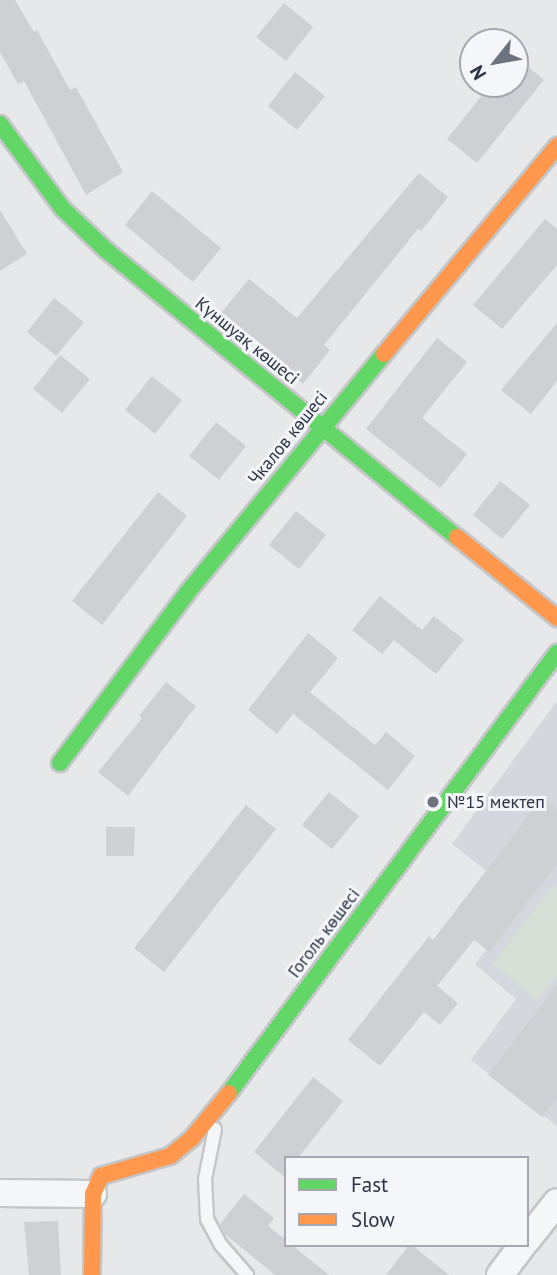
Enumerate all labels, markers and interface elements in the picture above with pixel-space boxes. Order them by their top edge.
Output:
north arrow [459,28,529,98]
text: N [464,61,491,84]
street label: Күншуақ көшесі [191,293,303,389]
street label: Чкалов көшесі [244,387,332,489]
place label: №15 мектеп [447,791,545,813]
marker: №15 мектеп [425,794,441,810]
street label: Гоголь көшесі [283,884,365,982]
legend [284,1156,529,1247]
text: Fast [351,1171,388,1198]
text: Slow [351,1206,395,1233]

